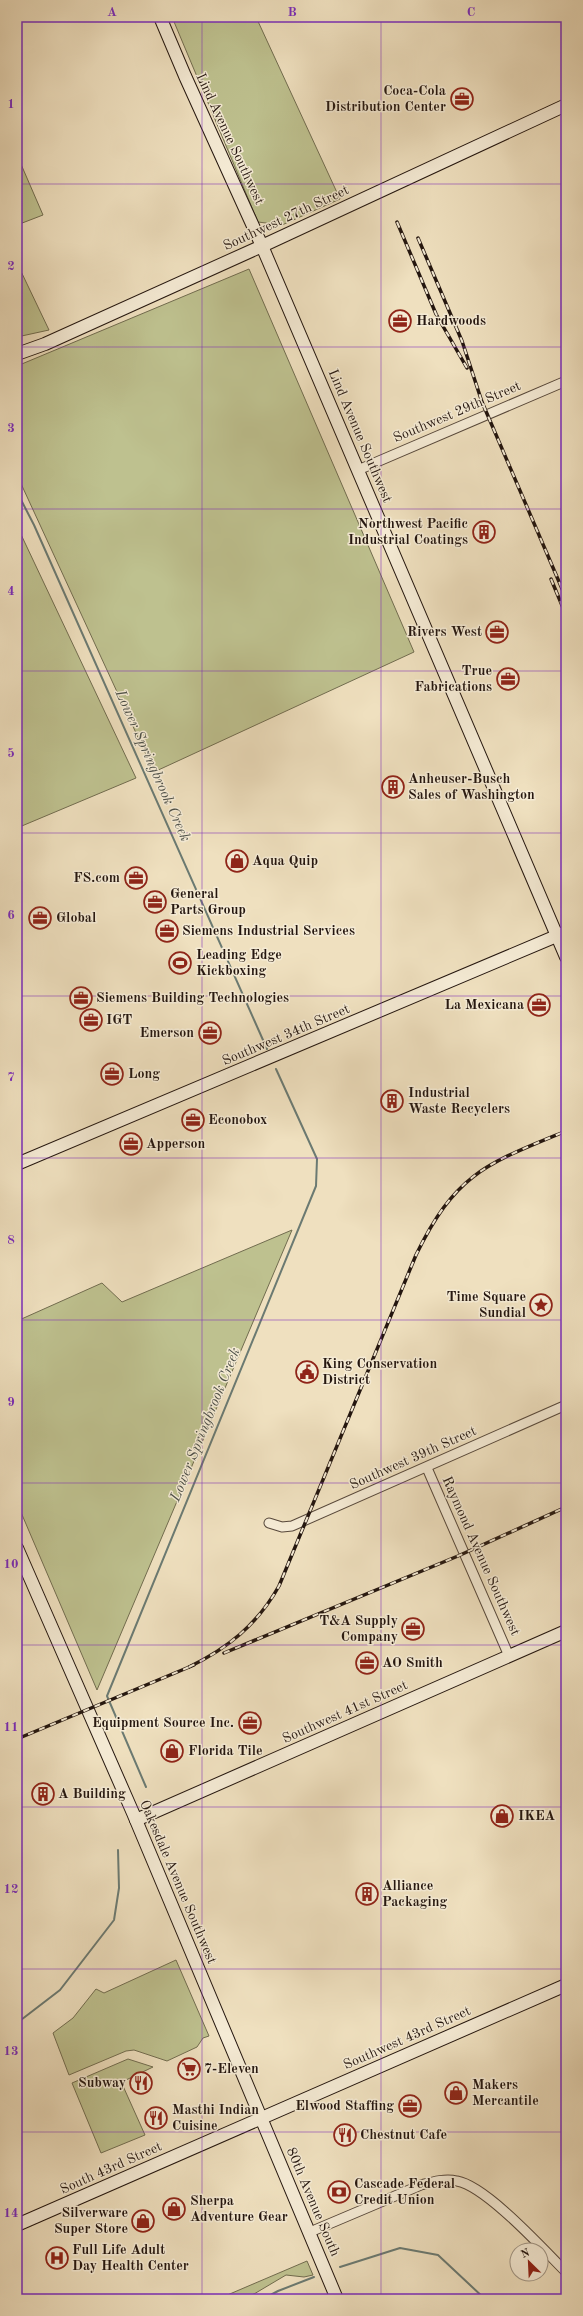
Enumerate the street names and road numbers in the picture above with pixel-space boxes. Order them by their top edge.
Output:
street label: Lind Avenue Southwest [193,71,267,207]
street label: Southwest 27th Street [221,183,351,253]
street label: Lind Avenue Southwest [326,367,395,505]
street label: Southwest 29th Street [391,379,523,445]
street label: Southwest 34th Street [220,1002,352,1068]
street label: Southwest 39th Street [348,1424,478,1492]
street label: Raymond Avenue Southwest [440,1474,523,1638]
street label: Southwest 41st Street [280,1678,410,1746]
street label: Oakesdale Avenue Southwest [137,1798,219,1966]
street label: Southwest 43rd Street [341,2004,473,2072]
street label: South 43rd Street [58,2139,164,2197]
street label: 80th Avenue South [284,2146,342,2259]

